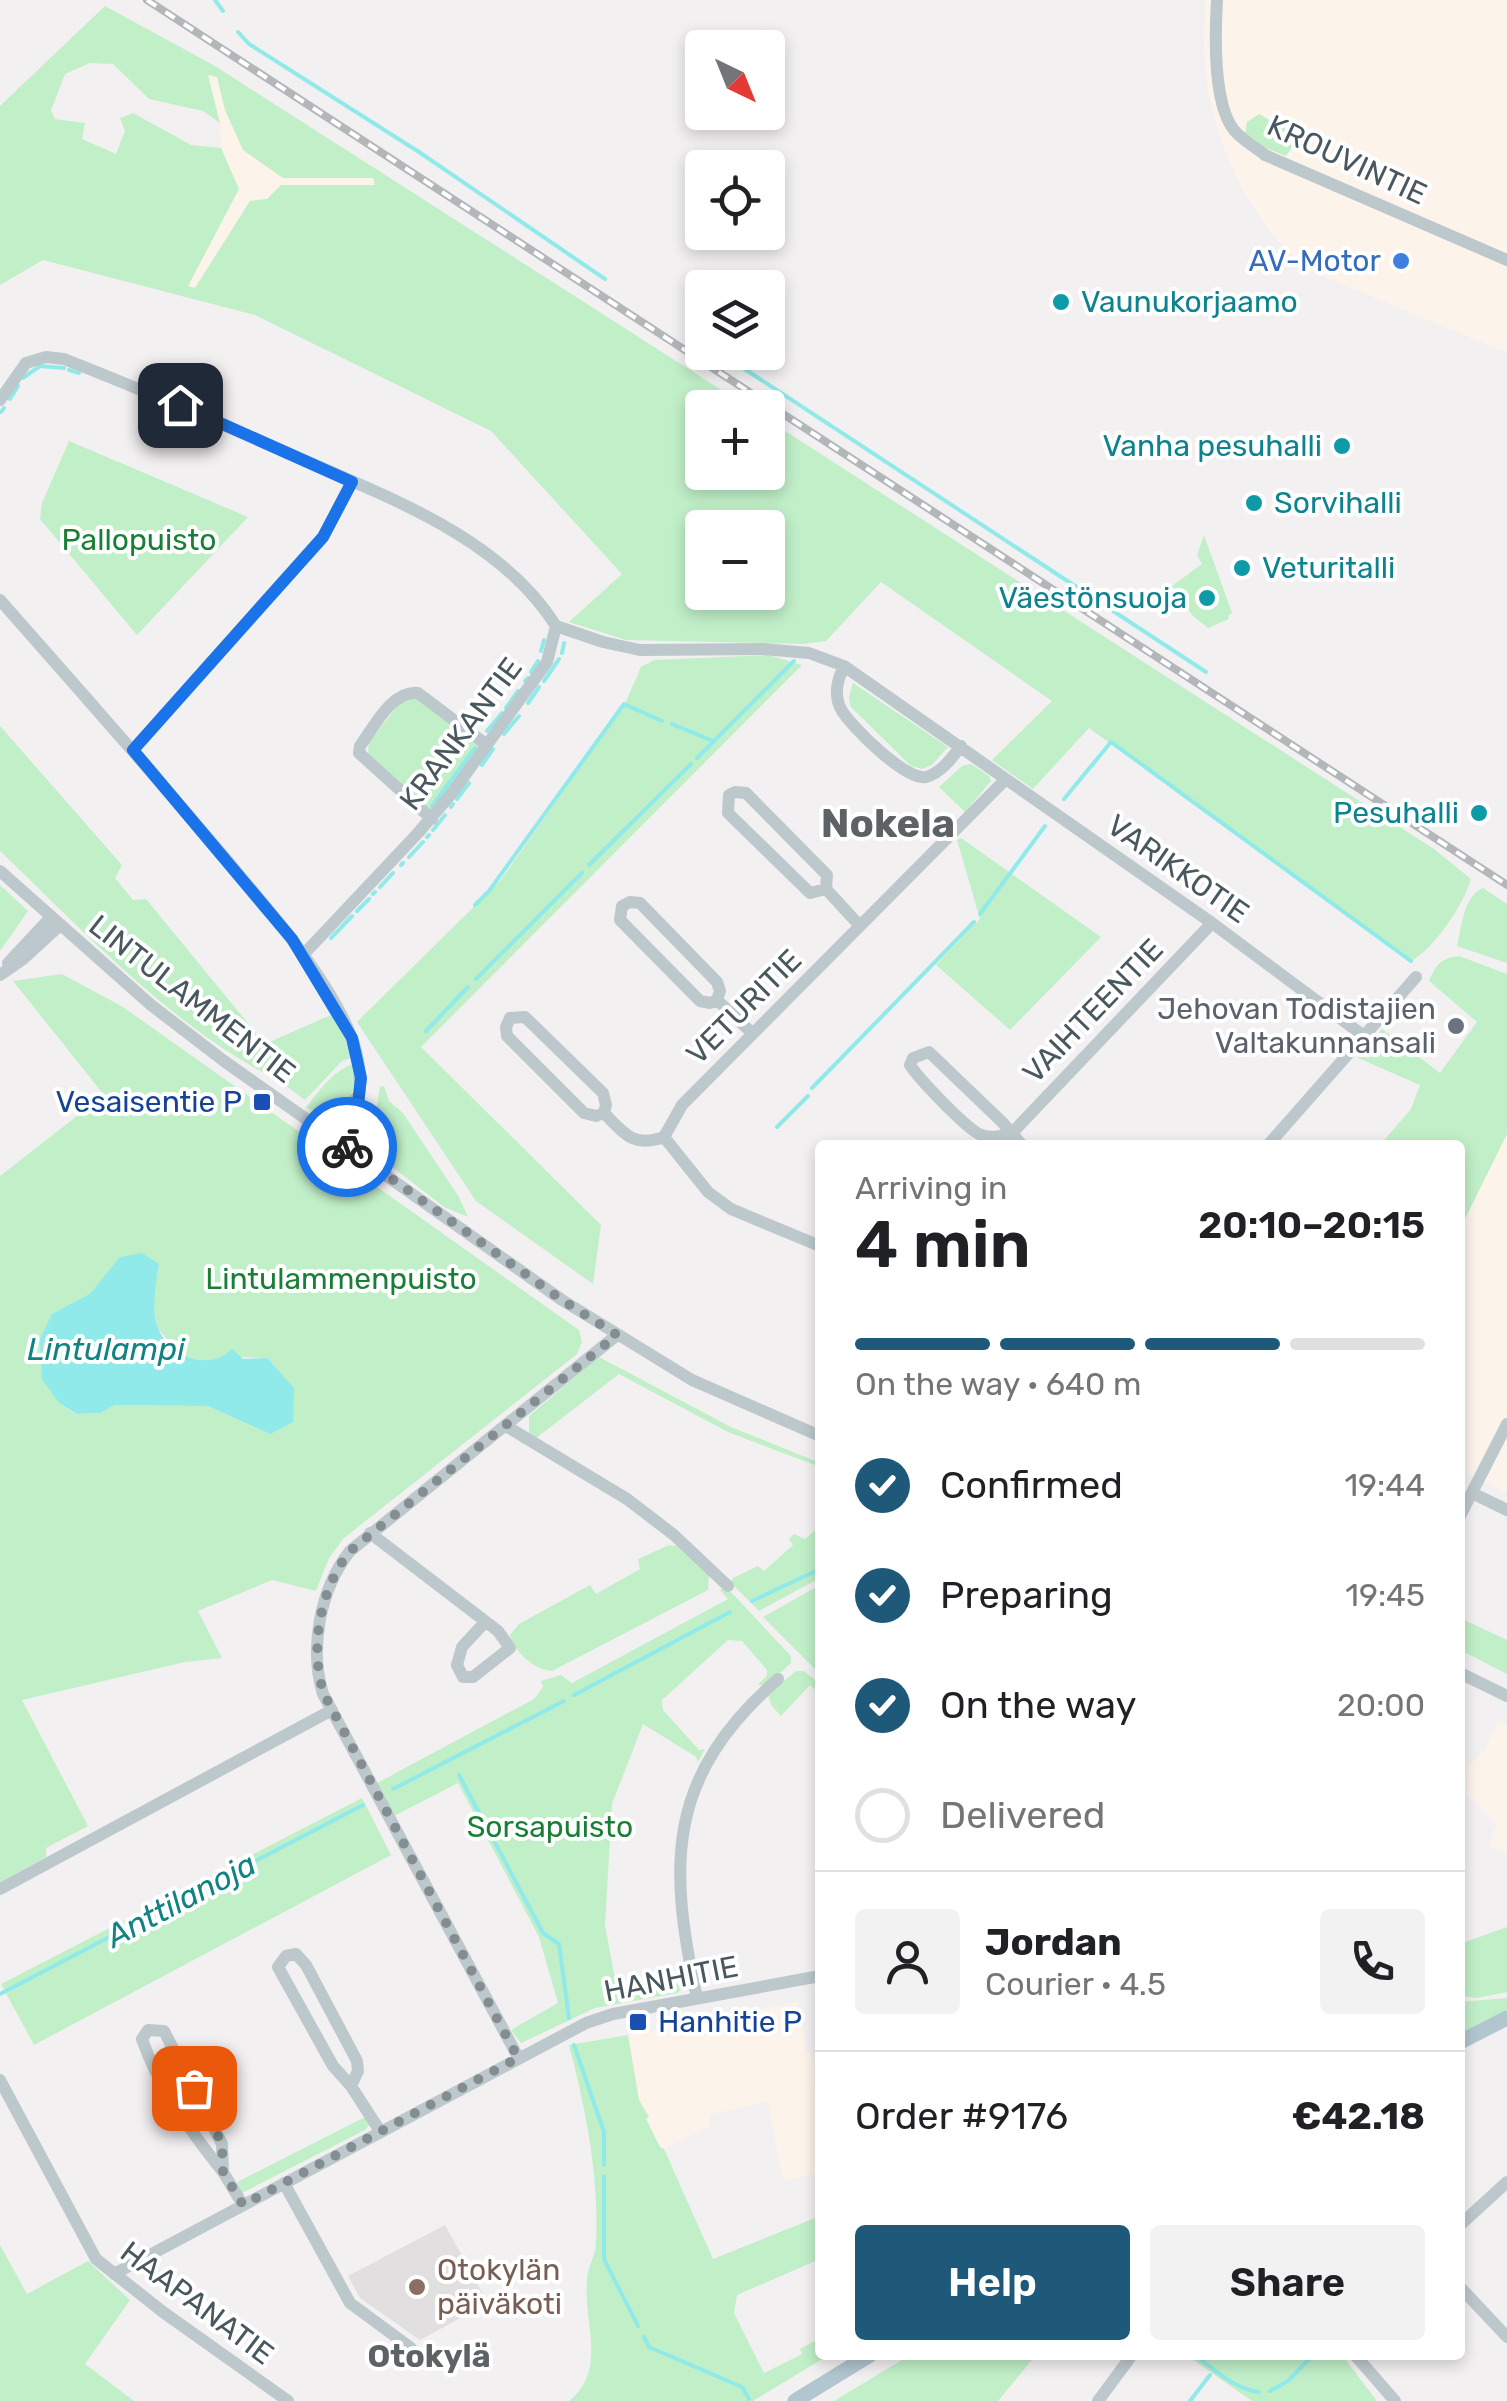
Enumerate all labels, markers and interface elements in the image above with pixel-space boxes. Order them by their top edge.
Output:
north arrow [685,30,785,130]
map controls [685,30,785,610]
street label: KROUVINTIE [1262,107,1432,213]
button: locate [685,150,785,250]
place label: AV-Motor [1248,243,1382,279]
marker: AV-Motor [1390,250,1412,272]
button: layers [685,270,785,370]
place label: Vaunukorjaamo [1081,284,1298,320]
marker: Vaunukorjaamo [1050,291,1072,313]
pin [138,363,223,448]
icon: home [153,378,208,433]
button: + [685,390,785,490]
place label: Vanha pesuhalli [1102,428,1322,464]
marker: Vanha pesuhalli [1331,435,1353,457]
place label: Sorvihalli [1274,485,1402,521]
marker: Sorvihalli [1243,492,1265,514]
button: − [685,510,785,610]
park label: Pallopuisto [62,522,216,558]
place label: Veturitalli [1262,550,1395,586]
marker: Veturitalli [1231,557,1253,579]
place label: Väestönsuoja [999,580,1187,616]
marker: Väestönsuoja [1196,587,1218,609]
street label: KRANKANTIE [392,651,530,817]
place label: Pesuhalli [1333,795,1459,831]
district label: Nokela [821,800,955,847]
marker: Pesuhalli [1468,802,1490,824]
street label: VARIKKOTIE [1100,807,1256,931]
street label: LINTULAMMENTIE [82,907,302,1091]
street label: VAIHTEENTIE [1015,932,1171,1090]
street label: VETURITIE [679,942,809,1072]
place label: Jehovan Todistajien Valtakunnansali [1157,991,1436,1061]
marker: Jehovan Todistajien Valtakunnansali [1445,1015,1467,1037]
place label: Vesaisentie P [56,1084,242,1120]
marker: Vesaisentie P [251,1091,273,1113]
courier [297,1097,397,1197]
icon: bike [320,1120,375,1175]
text: Arriving in [855,1169,1007,1207]
text: 20:10–20:15 [1198,1202,1425,1248]
text: 4 min [855,1206,1031,1283]
park label: Lintulammenpuisto [205,1261,477,1297]
water label: Lintulampi [27,1330,186,1368]
text: On the way · 640 m [855,1365,1142,1403]
icon: check [855,1458,910,1513]
text: Confirmed [940,1462,1123,1508]
text: 19:44 [1344,1466,1425,1504]
icon: check [855,1568,910,1623]
text: Preparing [940,1572,1113,1618]
text: 19:45 [1345,1576,1425,1614]
icon: check [855,1678,910,1733]
text: On the way [940,1682,1136,1728]
text: 20:00 [1337,1686,1425,1724]
text: Delivered [940,1792,1105,1838]
park label: Sorsapuisto [467,1809,633,1845]
water label: Anttilanoja [98,1845,262,1956]
button: person [855,1909,960,2014]
button: phone [1320,1909,1425,2014]
text: Jordan [985,1919,1122,1965]
street label: HANHITIE [601,1948,741,2010]
text: Courier · 4.5 [985,1965,1166,2003]
place label: Hanhitie P [658,2004,802,2040]
marker: Hanhitie P [627,2011,649,2033]
pin [152,2046,237,2131]
icon: bag [167,2061,222,2116]
text: Order #9176 [855,2093,1068,2139]
text: €42.18 [1292,2093,1425,2139]
button: Help [855,2225,1130,2340]
button: Share [1150,2225,1425,2340]
street label: HAAPANATIE [113,2234,281,2372]
place label: Otokylän päiväkoti [437,2252,562,2322]
marker: Otokylän päiväkoti [406,2276,428,2298]
district label: Otokylä [367,2337,491,2375]

